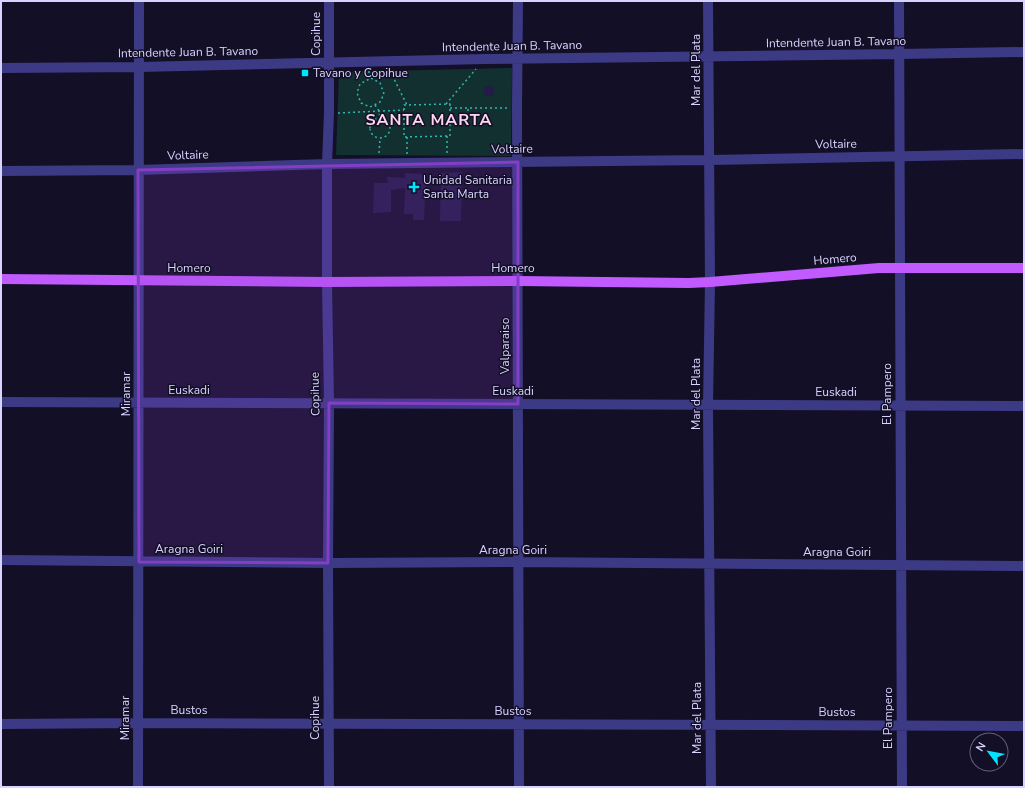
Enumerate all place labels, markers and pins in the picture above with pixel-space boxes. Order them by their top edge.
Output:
place label: Tavano y Copihue [313,65,408,81]
marker: Tavano y Copihue [300,68,310,78]
place label: Unidad Sanitaria Santa Marta [423,172,512,202]
marker: Unidad Sanitaria Santa Marta [408,181,420,193]

